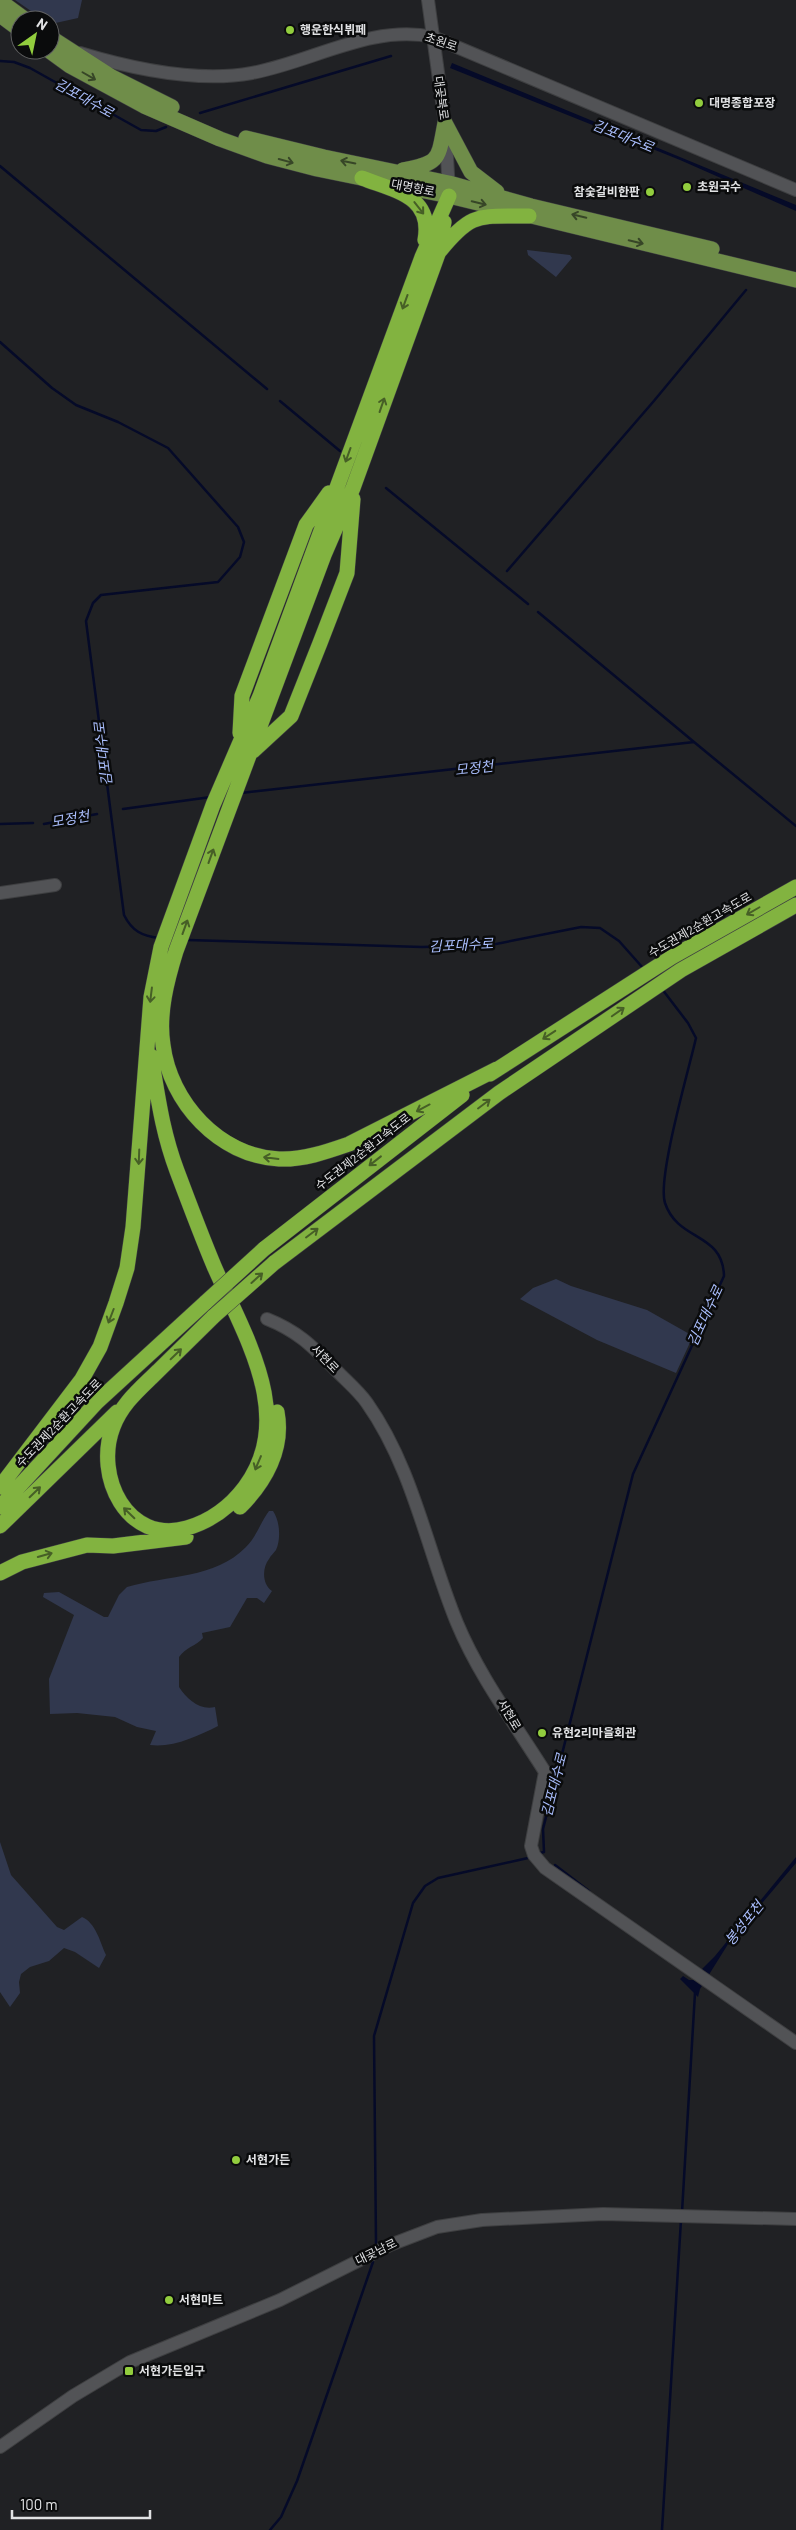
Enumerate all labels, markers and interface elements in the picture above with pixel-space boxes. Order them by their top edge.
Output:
north arrow [10,10,60,60]
text: N [34,14,51,33]
place label: 행운한식뷔페 [300,22,366,36]
marker: 행운한식뷔페 [284,24,296,36]
street label: 초원로 [423,29,459,53]
one-way arrow [81,72,95,82]
water label: 김포대수로 [52,75,118,121]
street label: 대곶북로 [432,75,452,121]
place label: 대명종합포장 [709,95,775,109]
marker: 대명종합포장 [693,97,705,109]
water label: 김포대수로 [590,116,657,156]
one-way arrow [277,156,293,166]
one-way arrow [340,157,356,166]
street label: 대명항로 [390,176,436,198]
place label: 초원국수 [697,179,741,193]
marker: 초원국수 [681,181,693,193]
place label: 참숯갈비한판 [574,184,640,198]
marker: 참숯갈비한판 [644,186,656,198]
one-way arrow [470,199,486,208]
one-way arrow [414,201,425,214]
one-way arrow [571,211,587,220]
one-way arrow [628,238,644,247]
one-way arrow [400,294,409,310]
one-way arrow [378,397,388,413]
one-way arrow [343,446,352,462]
water label: 김포대수로 [90,720,115,787]
water label: 모정천 [454,757,495,778]
water label: 모정천 [49,807,92,830]
one-way arrow [207,849,216,865]
street label: 수도권제2순환고속도로 [645,889,754,959]
one-way arrow [746,906,761,916]
one-way arrow [181,920,190,935]
water label: 김포대수로 [428,934,495,955]
one-way arrow [146,986,156,1002]
one-way arrow [611,1007,625,1017]
one-way arrow [543,1031,557,1041]
one-way arrow [477,1099,491,1109]
one-way arrow [415,1103,430,1113]
street label: 수도권제2순환고속도로 [312,1110,413,1193]
one-way arrow [134,1148,144,1164]
one-way arrow [263,1152,279,1162]
one-way arrow [368,1156,382,1166]
one-way arrow [305,1228,318,1239]
one-way arrow [250,1272,263,1284]
water label: 김포대수로 [683,1282,726,1349]
one-way arrow [106,1308,116,1323]
street label: 서현로 [309,1342,342,1375]
one-way arrow [170,1347,182,1360]
street label: 수도권제2순환고속도로 [13,1375,104,1469]
one-way arrow [253,1455,262,1470]
one-way arrow [29,1486,41,1498]
one-way arrow [123,1507,135,1519]
one-way arrow [37,1550,53,1560]
street label: 서현로 [495,1697,524,1732]
place label: 유현2리마을회관 [552,1725,636,1739]
marker: 유현2리마을회관 [536,1727,548,1739]
water label: 김포대수로 [537,1750,570,1818]
water label: 봉성포천 [721,1896,767,1948]
place label: 서현가든 [246,2152,290,2166]
marker: 서현가든 [230,2154,242,2166]
street label: 대곶남로 [353,2235,398,2267]
place label: 서현마트 [179,2292,223,2306]
marker: 서현마트 [163,2294,175,2306]
place label: 서현가든입구 [139,2363,205,2377]
marker: 서현가든입구 [123,2365,135,2377]
scale bar [12,2488,150,2520]
text: 100 m [20,2495,58,2513]

